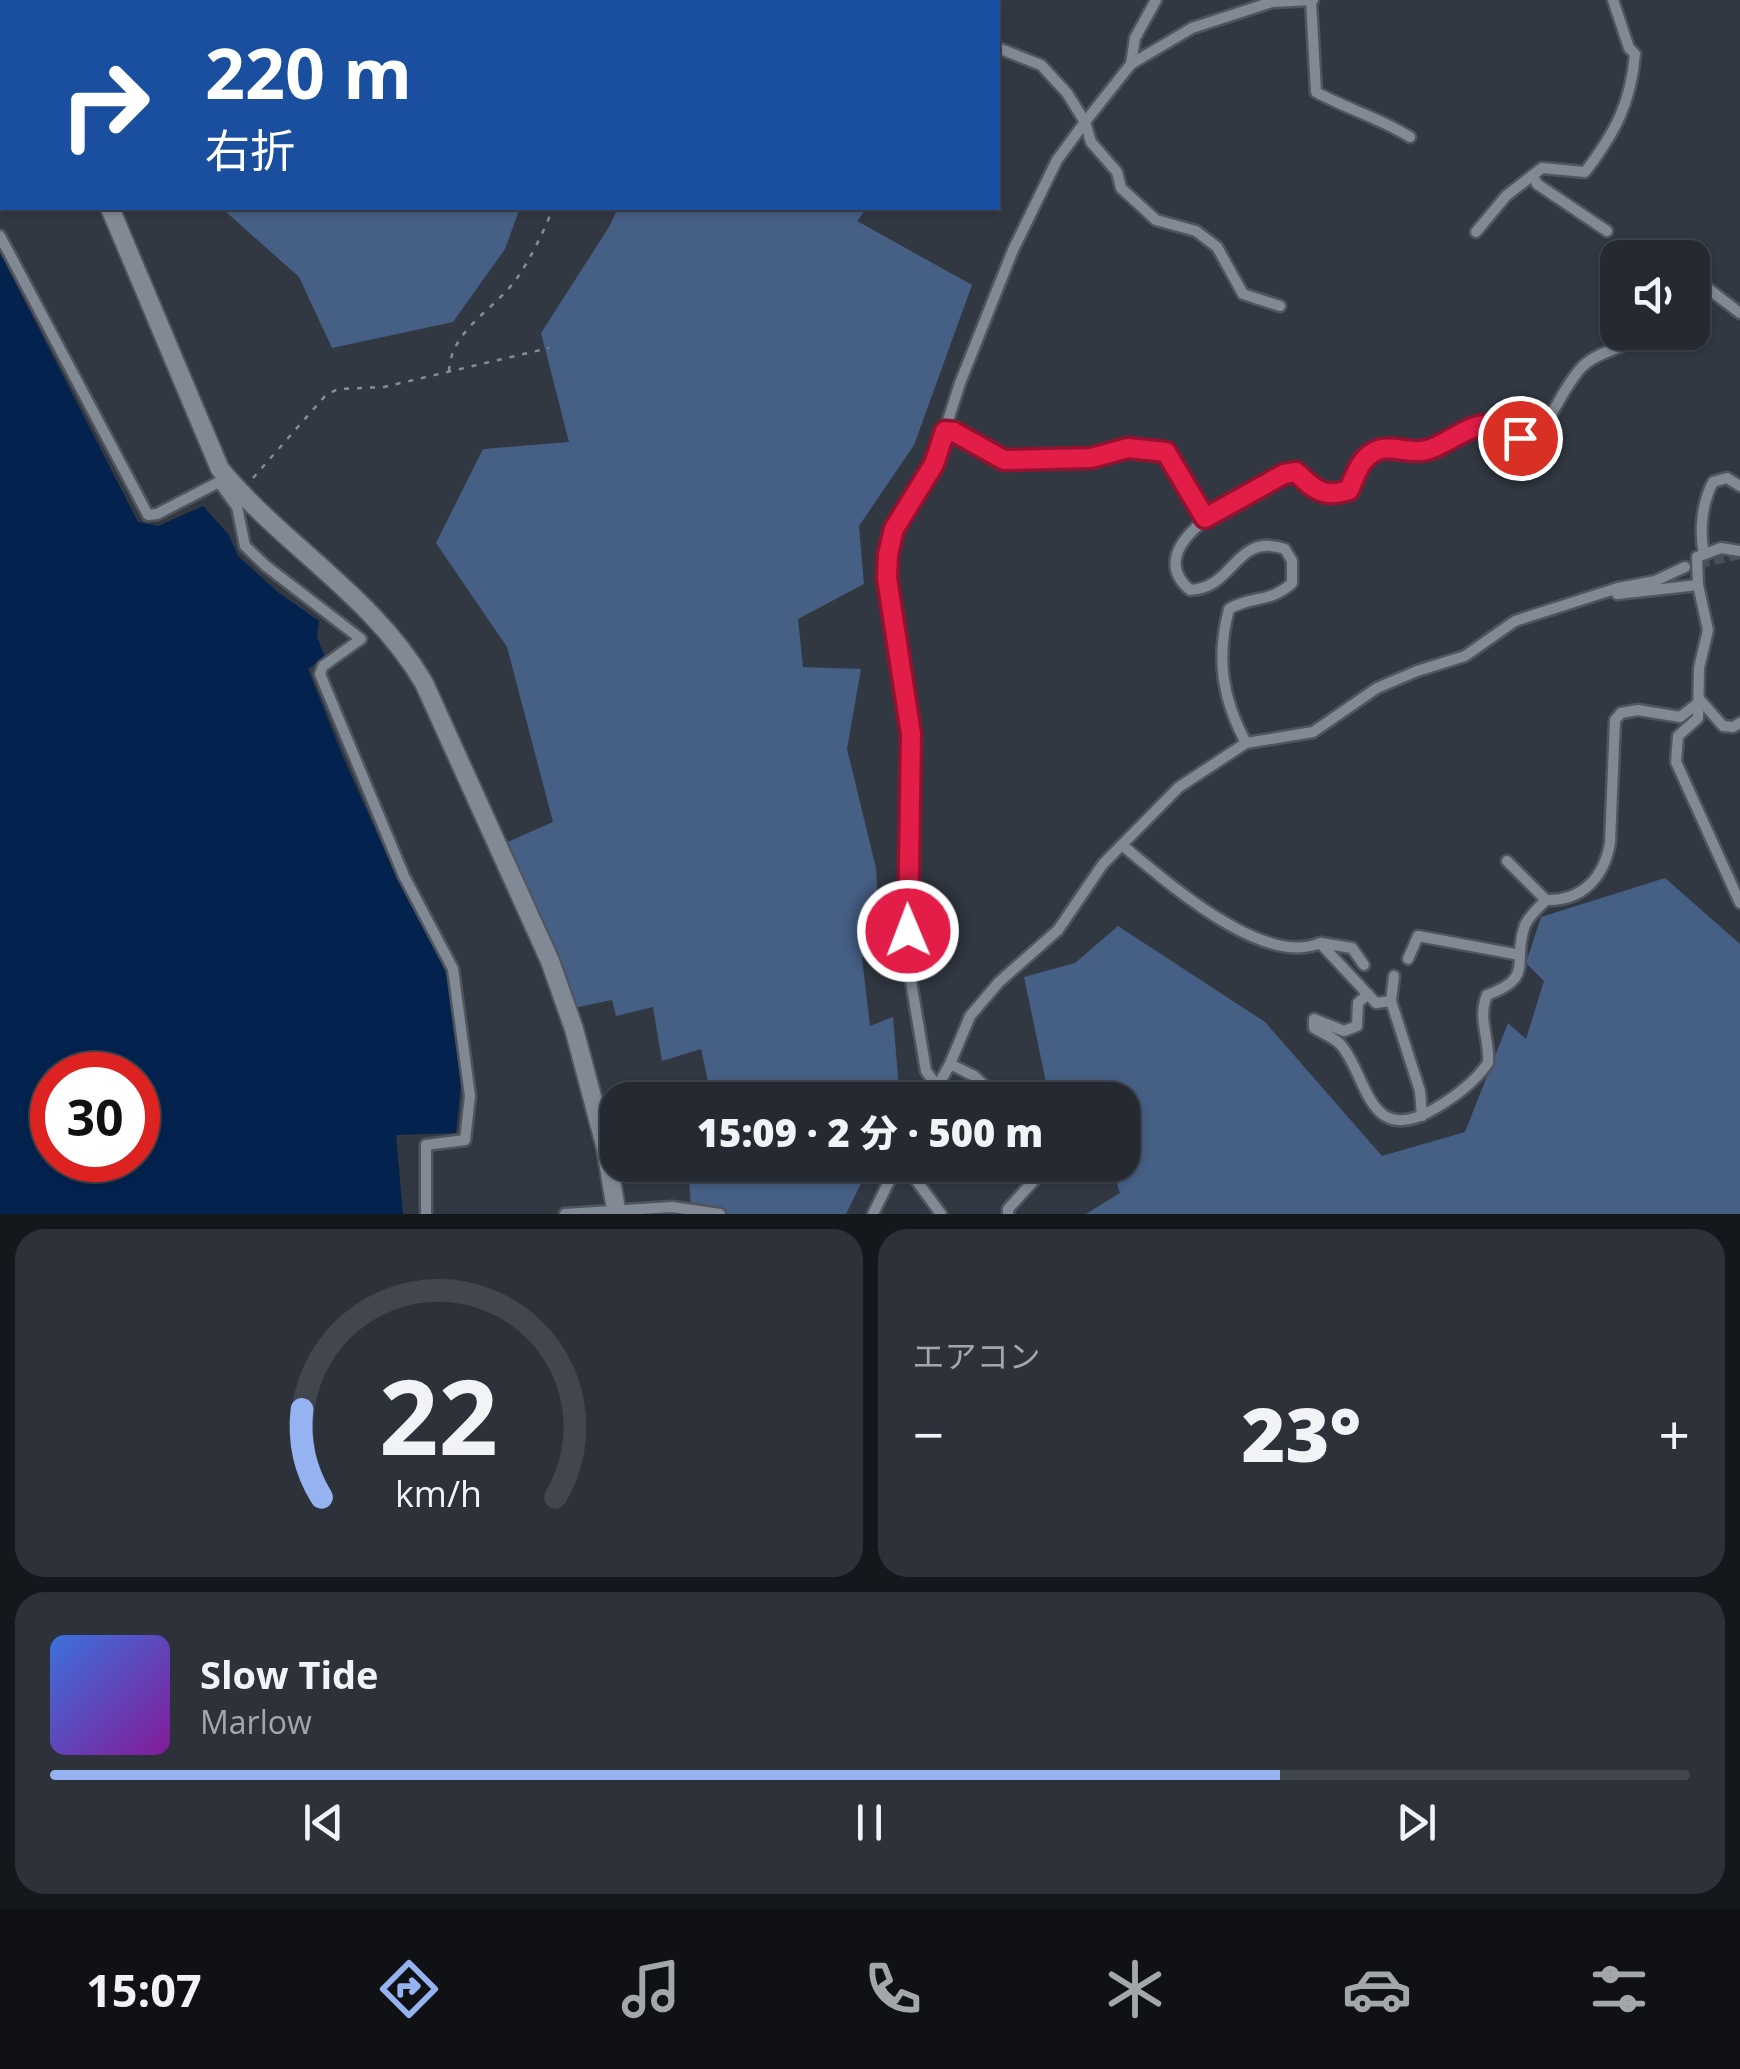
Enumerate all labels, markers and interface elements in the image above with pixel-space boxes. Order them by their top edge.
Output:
text: 220 m [205,24,412,120]
icon: right [40,40,170,170]
text: 右折 [205,119,295,180]
map controls [1600,240,1710,350]
button: sound [1600,240,1710,350]
pin [1478,396,1563,481]
icon: arrive [1493,411,1548,466]
position arrow [856,879,960,983]
speed limit sign: 30 [30,1052,160,1182]
text: 15:09 · 2 分 · 500 m [697,1106,1043,1158]
text: エアコン [913,1334,1041,1377]
text: 22 [379,1344,498,1485]
text: 23° [1241,1382,1361,1484]
text: − [913,1396,944,1471]
text: + [1659,1396,1690,1471]
text: km/h [395,1469,482,1517]
text: Slow Tide [200,1648,379,1700]
text: Marlow [200,1700,312,1743]
icon: previous [296,1795,351,1850]
icon: pause [842,1795,897,1850]
icon: next [1389,1795,1444,1850]
icon: directions [374,1954,444,2024]
icon: music [616,1954,686,2024]
icon: phone [858,1954,928,2024]
icon: climate [1100,1954,1170,2024]
icon: car [1342,1954,1412,2024]
icon: filters [1584,1954,1654,2024]
text: 15:07 [86,1959,202,2020]

